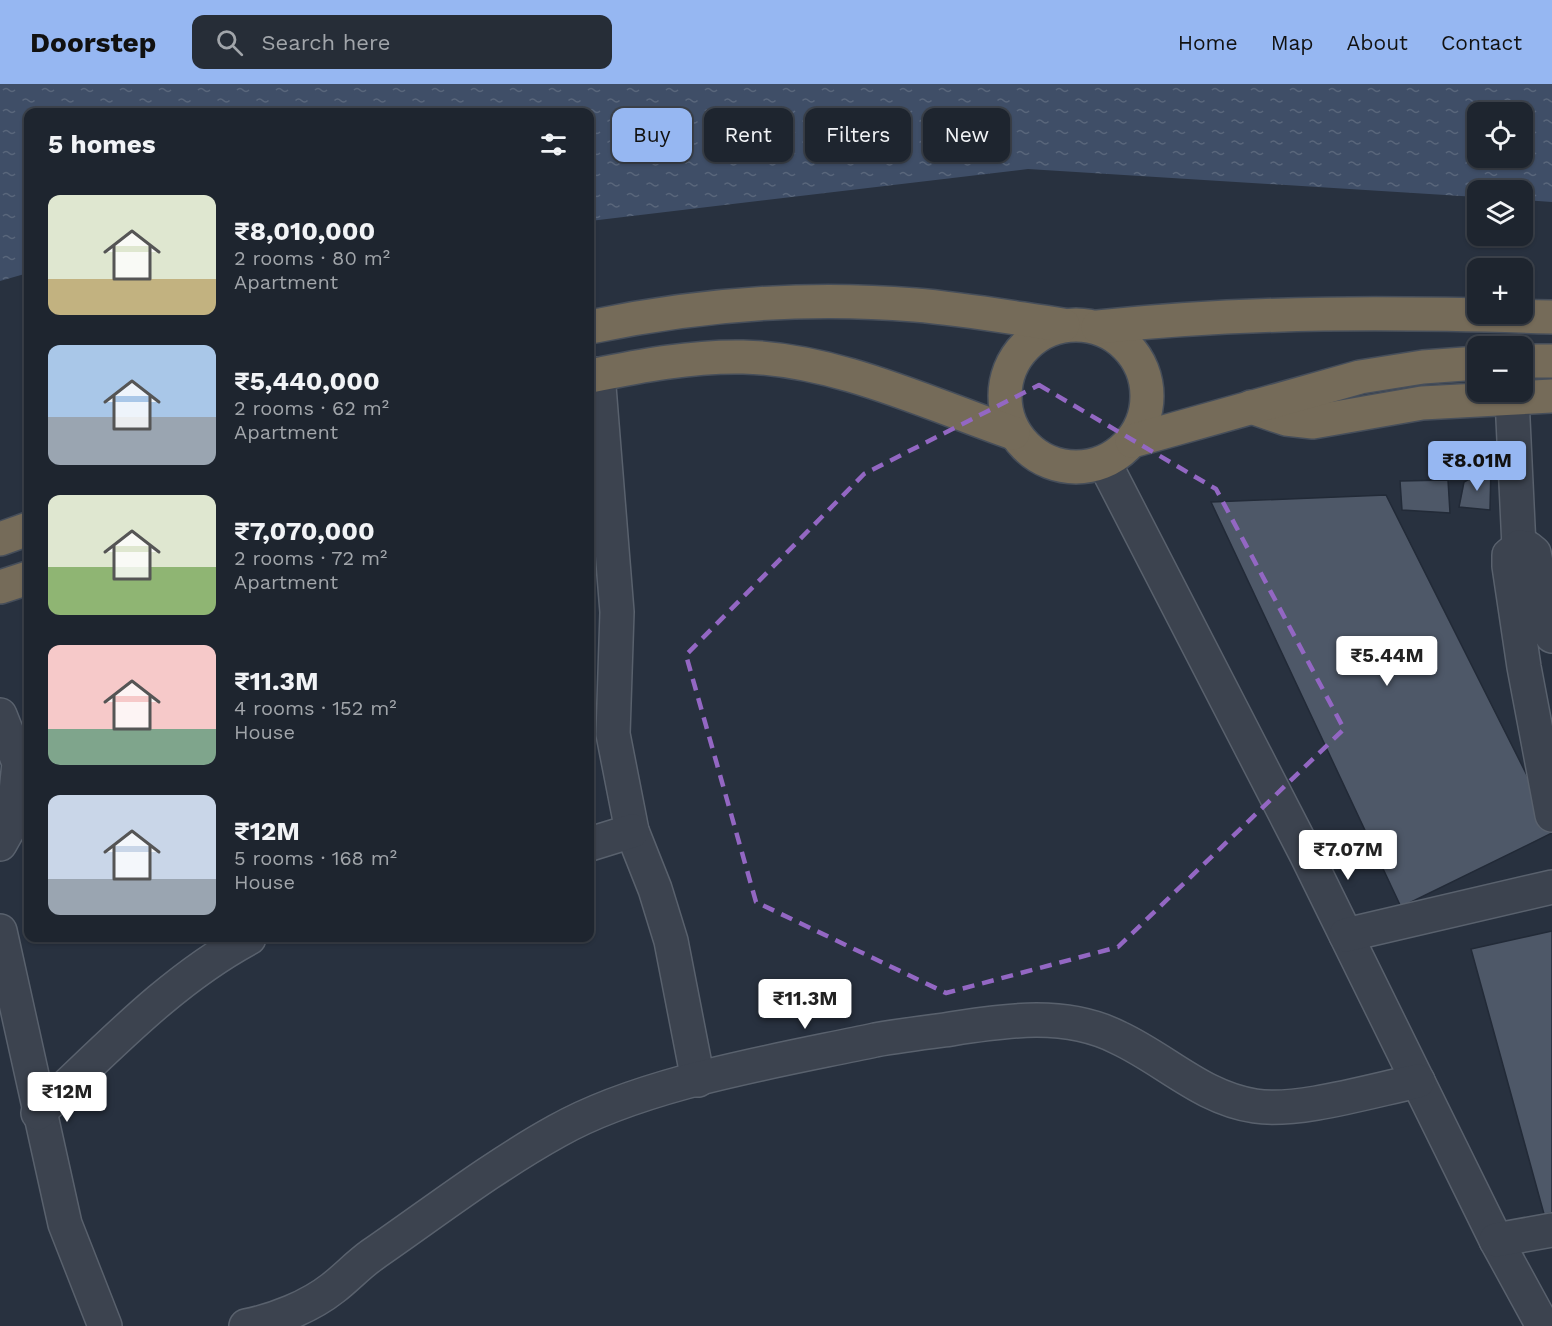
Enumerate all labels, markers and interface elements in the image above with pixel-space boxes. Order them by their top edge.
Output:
search box [192,15,612,69]
text: Doorstep [30,26,156,59]
icon: search [213,26,246,59]
text: Search here [261,30,390,55]
text: Home [1178,30,1238,55]
text: Map [1271,30,1314,55]
text: About [1347,30,1408,55]
text: Contact [1441,30,1522,55]
map controls [1467,102,1533,402]
button: locate [1467,102,1533,168]
chip: Buy [612,108,692,162]
chip: Rent [704,108,793,162]
chip: Filters [805,108,911,162]
chip: New [923,108,1010,162]
icon: filters [537,128,570,161]
text: 5 homes [48,129,156,159]
button: layers [1467,180,1533,246]
text: ₹8,010,000 [234,216,375,246]
icon: home [96,219,168,291]
text: 2 rooms · 80 m² [234,246,390,270]
button: + [1467,258,1533,324]
text: Apartment [234,270,338,294]
button: − [1467,336,1533,402]
text: ₹5,440,000 [234,366,380,396]
icon: home [96,369,168,441]
text: 2 rooms · 62 m² [234,396,389,420]
text: Apartment [234,420,338,444]
pin: ₹8.01M [1428,441,1526,492]
text: ₹8.01M [1442,448,1512,472]
text: ₹7,070,000 [234,516,375,546]
icon: home [96,519,168,591]
text: 2 rooms · 72 m² [234,546,387,570]
text: Apartment [234,570,338,594]
pin: ₹5.44M [1338,636,1436,687]
text: ₹5.44M [1350,643,1424,667]
text: ₹11.3M [234,666,319,696]
icon: home [96,669,168,741]
text: 4 rooms · 152 m² [234,696,397,720]
text: House [234,720,295,744]
text: ₹12M [234,816,300,846]
icon: home [96,819,168,891]
pin: ₹7.07M [1299,830,1397,881]
text: ₹7.07M [1313,837,1383,861]
text: 5 rooms · 168 m² [234,846,397,870]
text: House [234,870,295,894]
pin: ₹11.3M [756,979,854,1030]
text: ₹11.3M [772,986,838,1010]
pin: ₹12M [31,1072,103,1123]
text: ₹12M [42,1079,92,1103]

